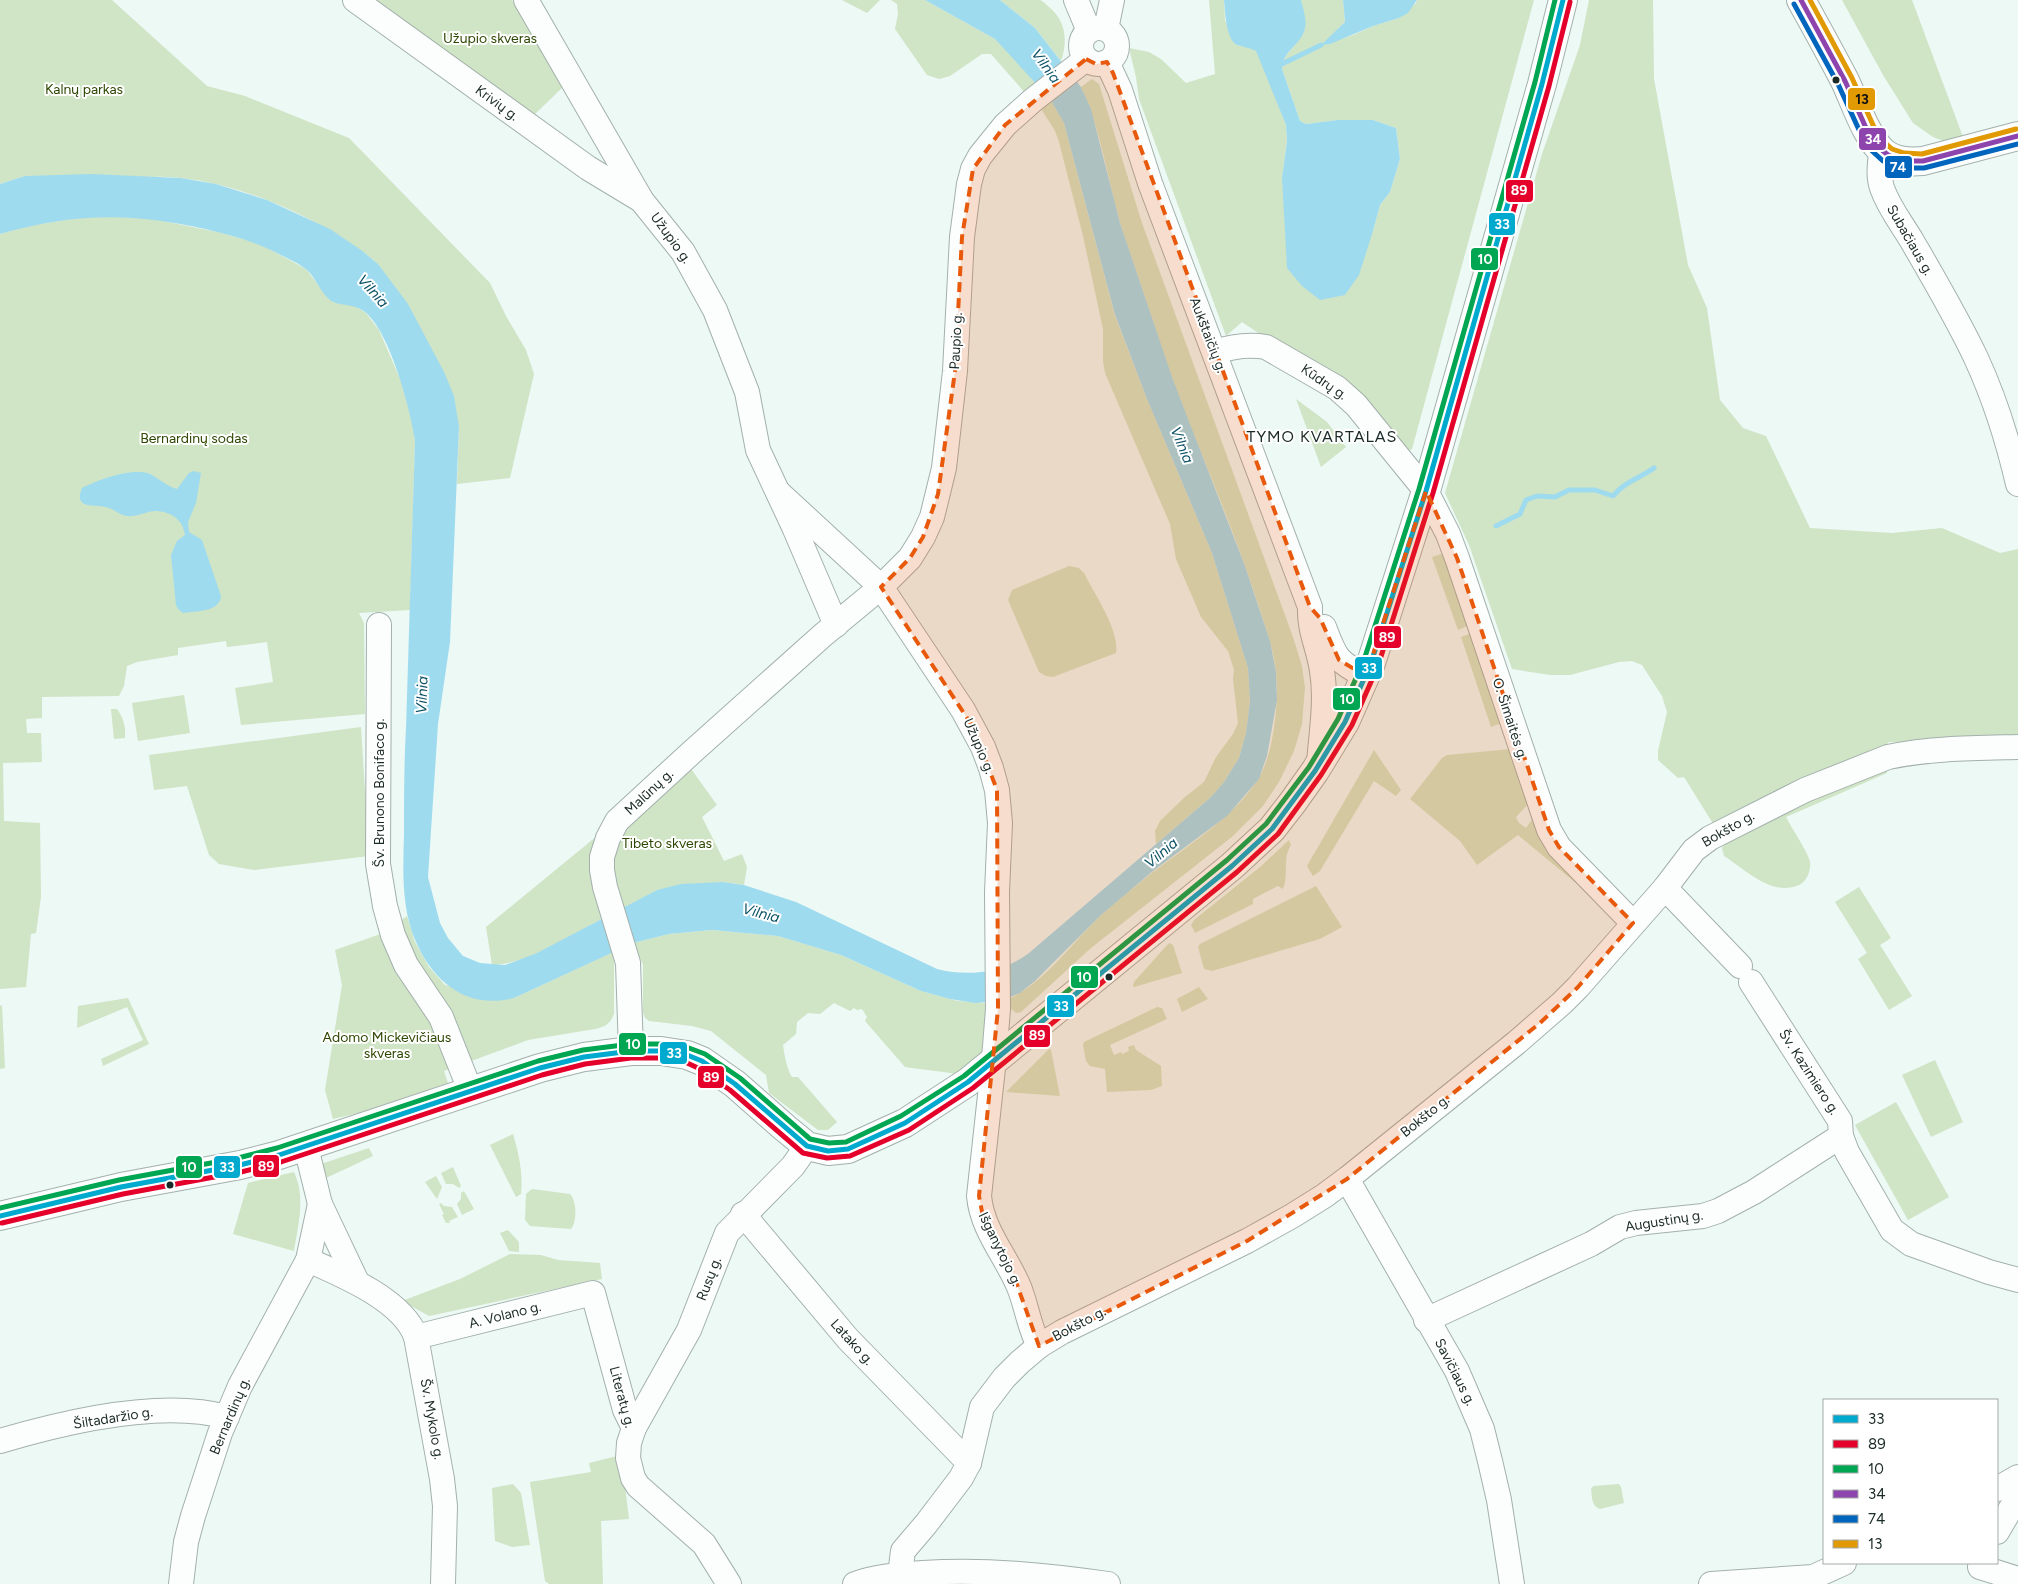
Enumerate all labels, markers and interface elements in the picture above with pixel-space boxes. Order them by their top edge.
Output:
park label: Užupio skveras [443,30,537,47]
water label: Vilnia [1028,45,1065,87]
unlabelled marker [1831,75,1841,85]
park label: Kalnų parkas [45,81,123,98]
street label: Krivių g. [472,82,522,124]
line badge: 13 [1847,87,1876,111]
text: 13 [1855,91,1869,108]
line badge: 34 [1858,127,1887,151]
text: 34 [1865,131,1881,148]
line badge: 74 [1884,155,1913,179]
text: 74 [1890,159,1906,176]
line badge: 89 [1505,179,1534,203]
text: 89 [1511,182,1527,199]
street label: Subačiaus g. [1883,202,1937,278]
street label: Užupio g. [647,209,695,267]
line badge: 33 [1488,212,1516,236]
text: 33 [1494,216,1510,233]
line badge: 10 [1470,247,1499,271]
text: 10 [1478,251,1492,268]
water label: Vilnia [354,271,392,311]
street label: Aukštaičių g. [1186,295,1230,375]
street label: Paupio g. [946,312,966,370]
street label: Kūdrų g. [1298,361,1350,404]
water label: Vilnia [1167,424,1198,466]
district label: TYMO KVARTALAS [1247,427,1397,446]
park label: Bernardinų sodas [140,430,248,447]
line badge: 89 [1373,625,1402,649]
text: 89 [1379,629,1395,646]
line badge: 33 [1354,656,1383,680]
text: 33 [1361,660,1377,677]
water label: Vilnia [412,676,432,714]
street label: O. Šimaitės g. [1489,676,1531,762]
line badge: 10 [1332,687,1361,711]
text: 10 [1340,691,1354,708]
street label: Užupio g. [960,716,998,776]
street label: Šv. Brunono Bonifaco g. [371,718,388,867]
street label: Malūnų g. [621,765,677,819]
street label: Bokšto g. [1699,807,1757,851]
water label: Vilnia [1141,834,1181,872]
park label: Tibeto skveras [622,835,712,852]
water label: Vilnia [740,899,782,927]
line badge: 10 [1070,965,1099,989]
text: 10 [1077,969,1091,986]
unlabelled marker [1104,972,1114,982]
line badge: 33 [1046,994,1075,1018]
text: 33 [1053,998,1069,1015]
line badge: 89 [1023,1024,1051,1048]
street label: Šv. Kazimiero g. [1775,1026,1843,1118]
text: 89 [1029,1027,1045,1044]
park label: Adomo Mickevičiaus skveras [323,1029,451,1062]
line badge: 10 [618,1032,647,1056]
text: 10 [626,1036,640,1053]
line badge: 33 [659,1041,688,1065]
text: 33 [666,1045,682,1062]
line badge: 89 [697,1065,725,1089]
text: 89 [703,1069,719,1086]
street label: Bokšto g. [1397,1091,1453,1141]
line badge: 89 [252,1154,280,1178]
line badge: 10 [175,1155,203,1179]
line badge: 33 [213,1155,241,1179]
text: 89 [258,1158,274,1175]
text: 10 [182,1159,196,1176]
text: 33 [219,1159,235,1176]
unlabelled marker [165,1180,175,1190]
street label: Augustinų g. [1624,1206,1704,1236]
street label: Išganytojo g. [975,1209,1025,1289]
street label: Rusų g. [693,1255,725,1303]
street label: A. Volano g. [467,1298,543,1332]
street label: Bokšto g. [1049,1303,1109,1345]
street label: Latako g. [827,1315,877,1369]
street label: Savičiaus g. [1431,1336,1479,1408]
street label: Literatų g. [606,1364,638,1430]
street label: Bernardinų g. [206,1375,254,1457]
street label: Šv. Mykolo g. [417,1377,448,1461]
legend [1823,1399,1998,1564]
street label: Šiltadaržio g. [72,1403,154,1433]
text: 33 [1868,1410,1884,1428]
text: 89 [1868,1435,1886,1453]
text: 10 [1868,1460,1884,1478]
text: 34 [1868,1485,1885,1503]
text: 74 [1868,1510,1885,1528]
text: 13 [1868,1535,1882,1553]

